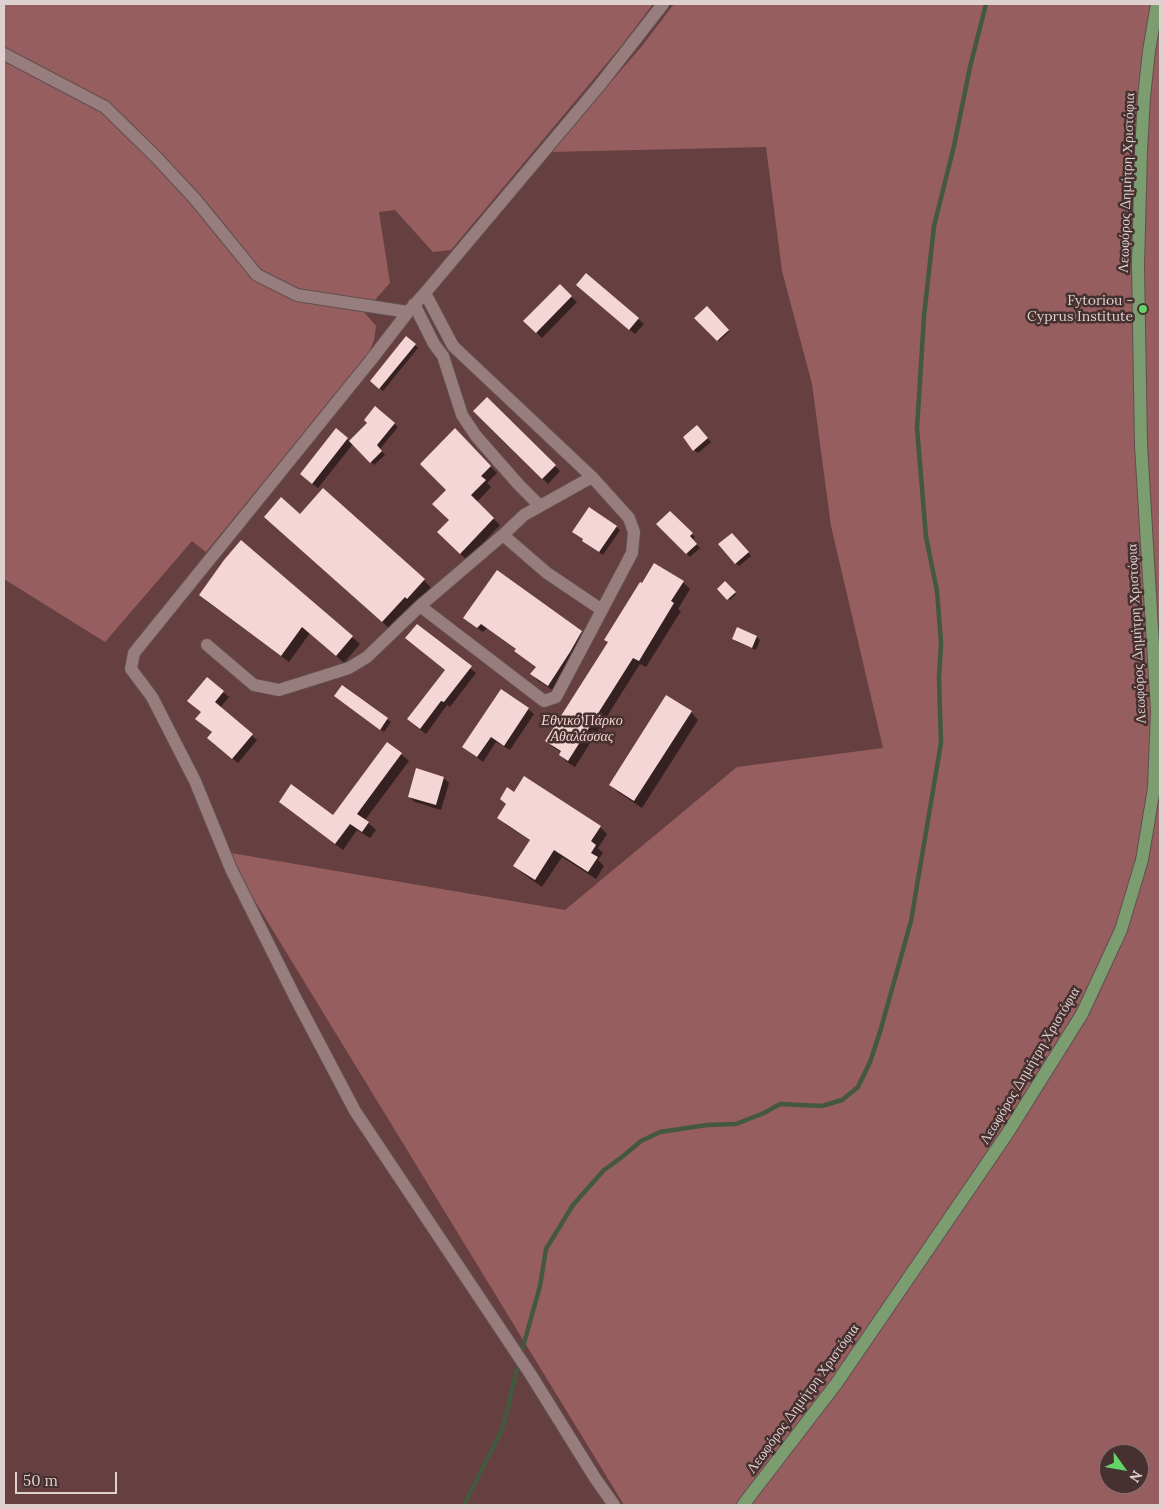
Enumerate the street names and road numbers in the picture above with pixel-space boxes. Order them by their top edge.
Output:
street label: Λεωφόρος Δημήτρη Χριστόφια [1115,93,1139,273]
street label: Λεωφόρος Δημήτρη Χριστόφια [1124,543,1150,725]
street label: Λεωφόρος Δημήτρη Χριστόφια [976,984,1084,1148]
street label: Λεωφόρος Δημήτρη Χριστόφια [743,1321,863,1477]

